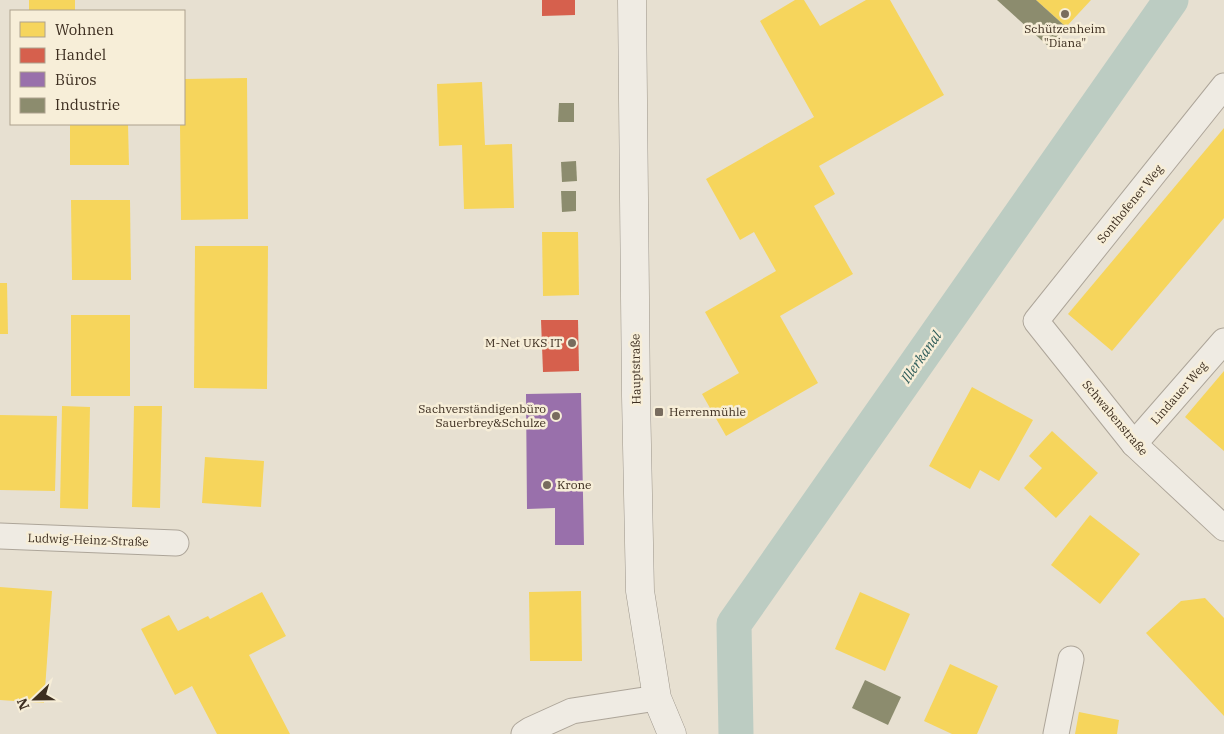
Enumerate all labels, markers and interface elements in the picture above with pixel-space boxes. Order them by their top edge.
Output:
marker: Schützenheim "Diana" [1059,8,1071,20]
legend [10,10,185,125]
text: Wohnen [55,20,114,39]
place label: Schützenheim "Diana" [1024,21,1106,50]
text: Handel [55,45,106,64]
text: Büros [55,70,97,89]
text: Industrie [55,95,120,114]
street label: Sonthofener Weg [1093,161,1166,246]
water label: Illerkanal [896,327,946,387]
street label: Hauptstraße [627,333,644,405]
place label: M-Net UKS IT [485,335,562,350]
marker: M-Net UKS IT [566,337,578,349]
street label: Lindauer Weg [1147,358,1210,427]
street label: Schwabenstraße [1080,377,1151,458]
place label: Sachverständigenbüro Sauerbrey&Schulze [418,401,546,430]
place label: Herrenmühle [669,404,746,419]
marker: Herrenmühle [653,406,665,418]
marker: Sachverständigenbüro Sauerbrey&Schulze [550,410,562,422]
place label: Krone [557,477,592,492]
marker: Krone [541,479,553,491]
street label: Ludwig-Heinz-Straße [27,530,149,549]
north arrow [10,674,60,724]
text: N [13,695,33,712]

